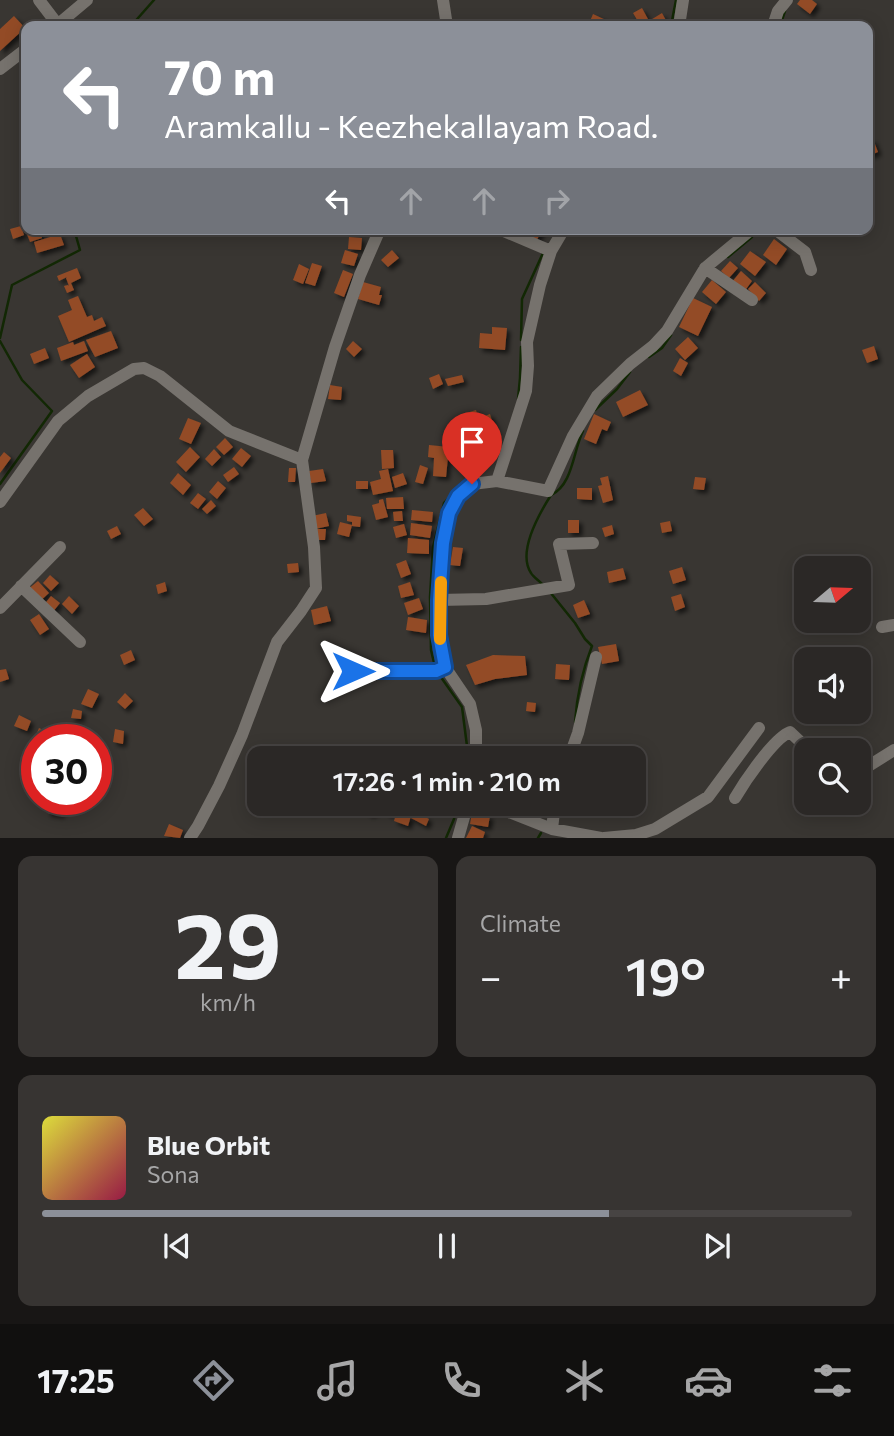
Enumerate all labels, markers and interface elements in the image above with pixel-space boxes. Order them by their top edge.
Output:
text: 70 m [164,45,275,105]
icon: left [49,49,140,140]
text: Aramkallu - Keezhekallayam Road. [164,105,658,145]
icon: left [319,182,357,220]
icon: ahead [392,182,430,220]
icon: ahead [465,182,503,220]
icon: right [538,182,576,220]
pin [442,412,502,484]
icon: arrive [453,423,491,461]
north arrow [794,556,872,634]
map controls [794,556,871,815]
position arrow [316,634,390,708]
button: sound [794,647,871,724]
speed limit sign: 30 [21,724,112,815]
button: search [794,738,871,815]
text: 17:26 · 1 min · 210 m [332,765,561,796]
text: 29 [174,886,282,998]
text: Climate [480,909,561,937]
text: 19° [625,943,706,1007]
text: − [480,952,502,999]
text: + [830,952,852,999]
text: km/h [200,988,256,1016]
text: Blue Orbit [147,1129,270,1160]
text: Sona [147,1160,199,1188]
icon: previous [158,1227,196,1265]
icon: pause [428,1227,466,1265]
icon: next [698,1227,736,1265]
icon: directions [189,1356,238,1405]
icon: music [313,1356,362,1405]
icon: phone [437,1356,486,1405]
icon: climate [560,1356,609,1405]
icon: car [684,1356,733,1405]
icon: filters [808,1356,857,1405]
text: 17:25 [37,1360,115,1400]

